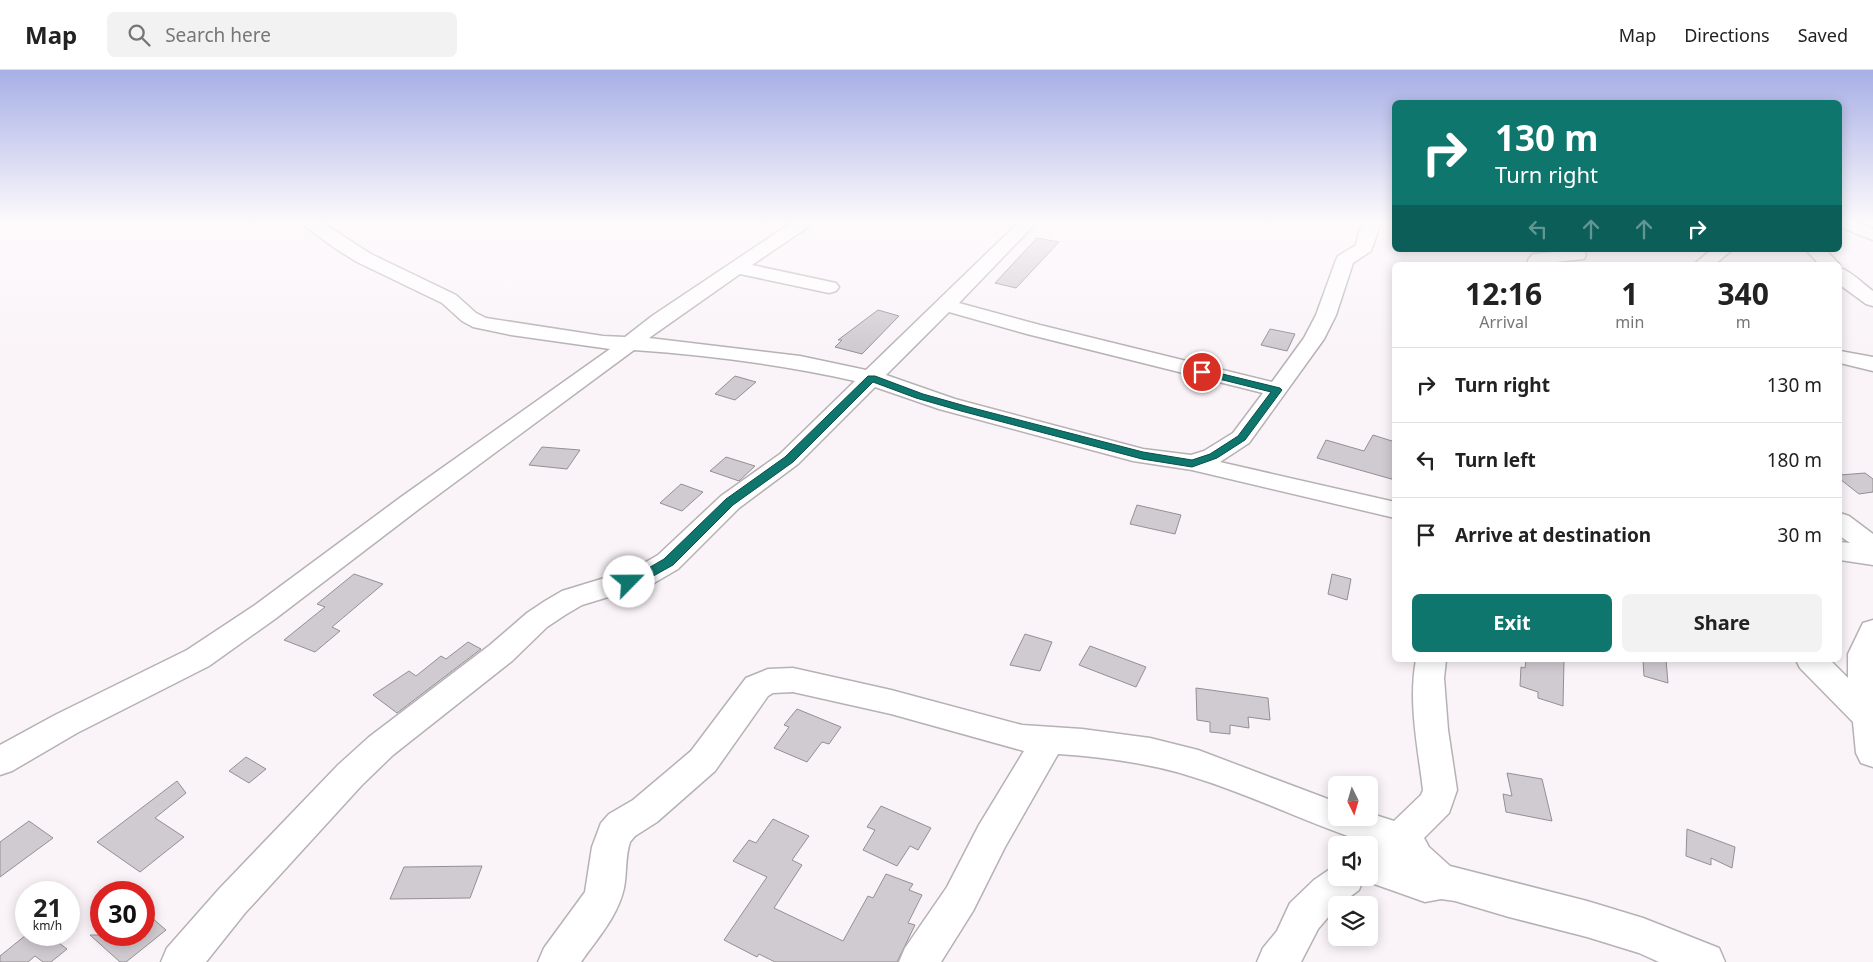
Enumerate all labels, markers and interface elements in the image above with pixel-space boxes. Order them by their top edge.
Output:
search box [107,12,457,57]
text: Map [25,18,77,51]
icon: search [125,21,153,49]
text: Search here [165,22,271,48]
text: Map [1619,23,1656,47]
text: Directions [1684,23,1770,47]
text: Saved [1798,23,1848,47]
text: 130 m [1495,114,1598,161]
icon: right [1412,120,1477,185]
text: Turn right [1495,159,1598,189]
icon: left [1524,215,1552,243]
icon: ahead [1577,215,1605,243]
icon: ahead [1630,215,1658,243]
icon: right [1683,215,1711,243]
text: 12:16 [1465,273,1542,314]
text: 1 [1621,273,1638,314]
text: 340 [1717,273,1769,314]
text: Arrival [1479,311,1528,333]
text: min [1615,311,1644,333]
text: m [1736,311,1751,333]
pin [1181,351,1223,393]
icon: arrive [1188,358,1216,386]
icon: right [1412,371,1440,399]
text: Turn right [1455,372,1550,398]
text: 130 m [1767,372,1822,398]
icon: left [1412,446,1440,474]
text: Turn left [1455,447,1536,473]
text: 180 m [1767,447,1822,473]
icon: arrive [1412,521,1440,549]
text: Arrive at destination [1455,522,1651,548]
text: 30 m [1778,522,1822,548]
position arrow [602,555,654,607]
button: Exit [1412,594,1612,652]
button: Share [1622,594,1822,652]
north arrow [1328,776,1378,826]
map controls [1328,776,1378,946]
button: sound [1328,836,1378,886]
speed limit sign: 30 [90,881,155,946]
text: 21 [33,890,62,924]
button: layers [1328,896,1378,946]
text: km/h [33,917,62,934]

